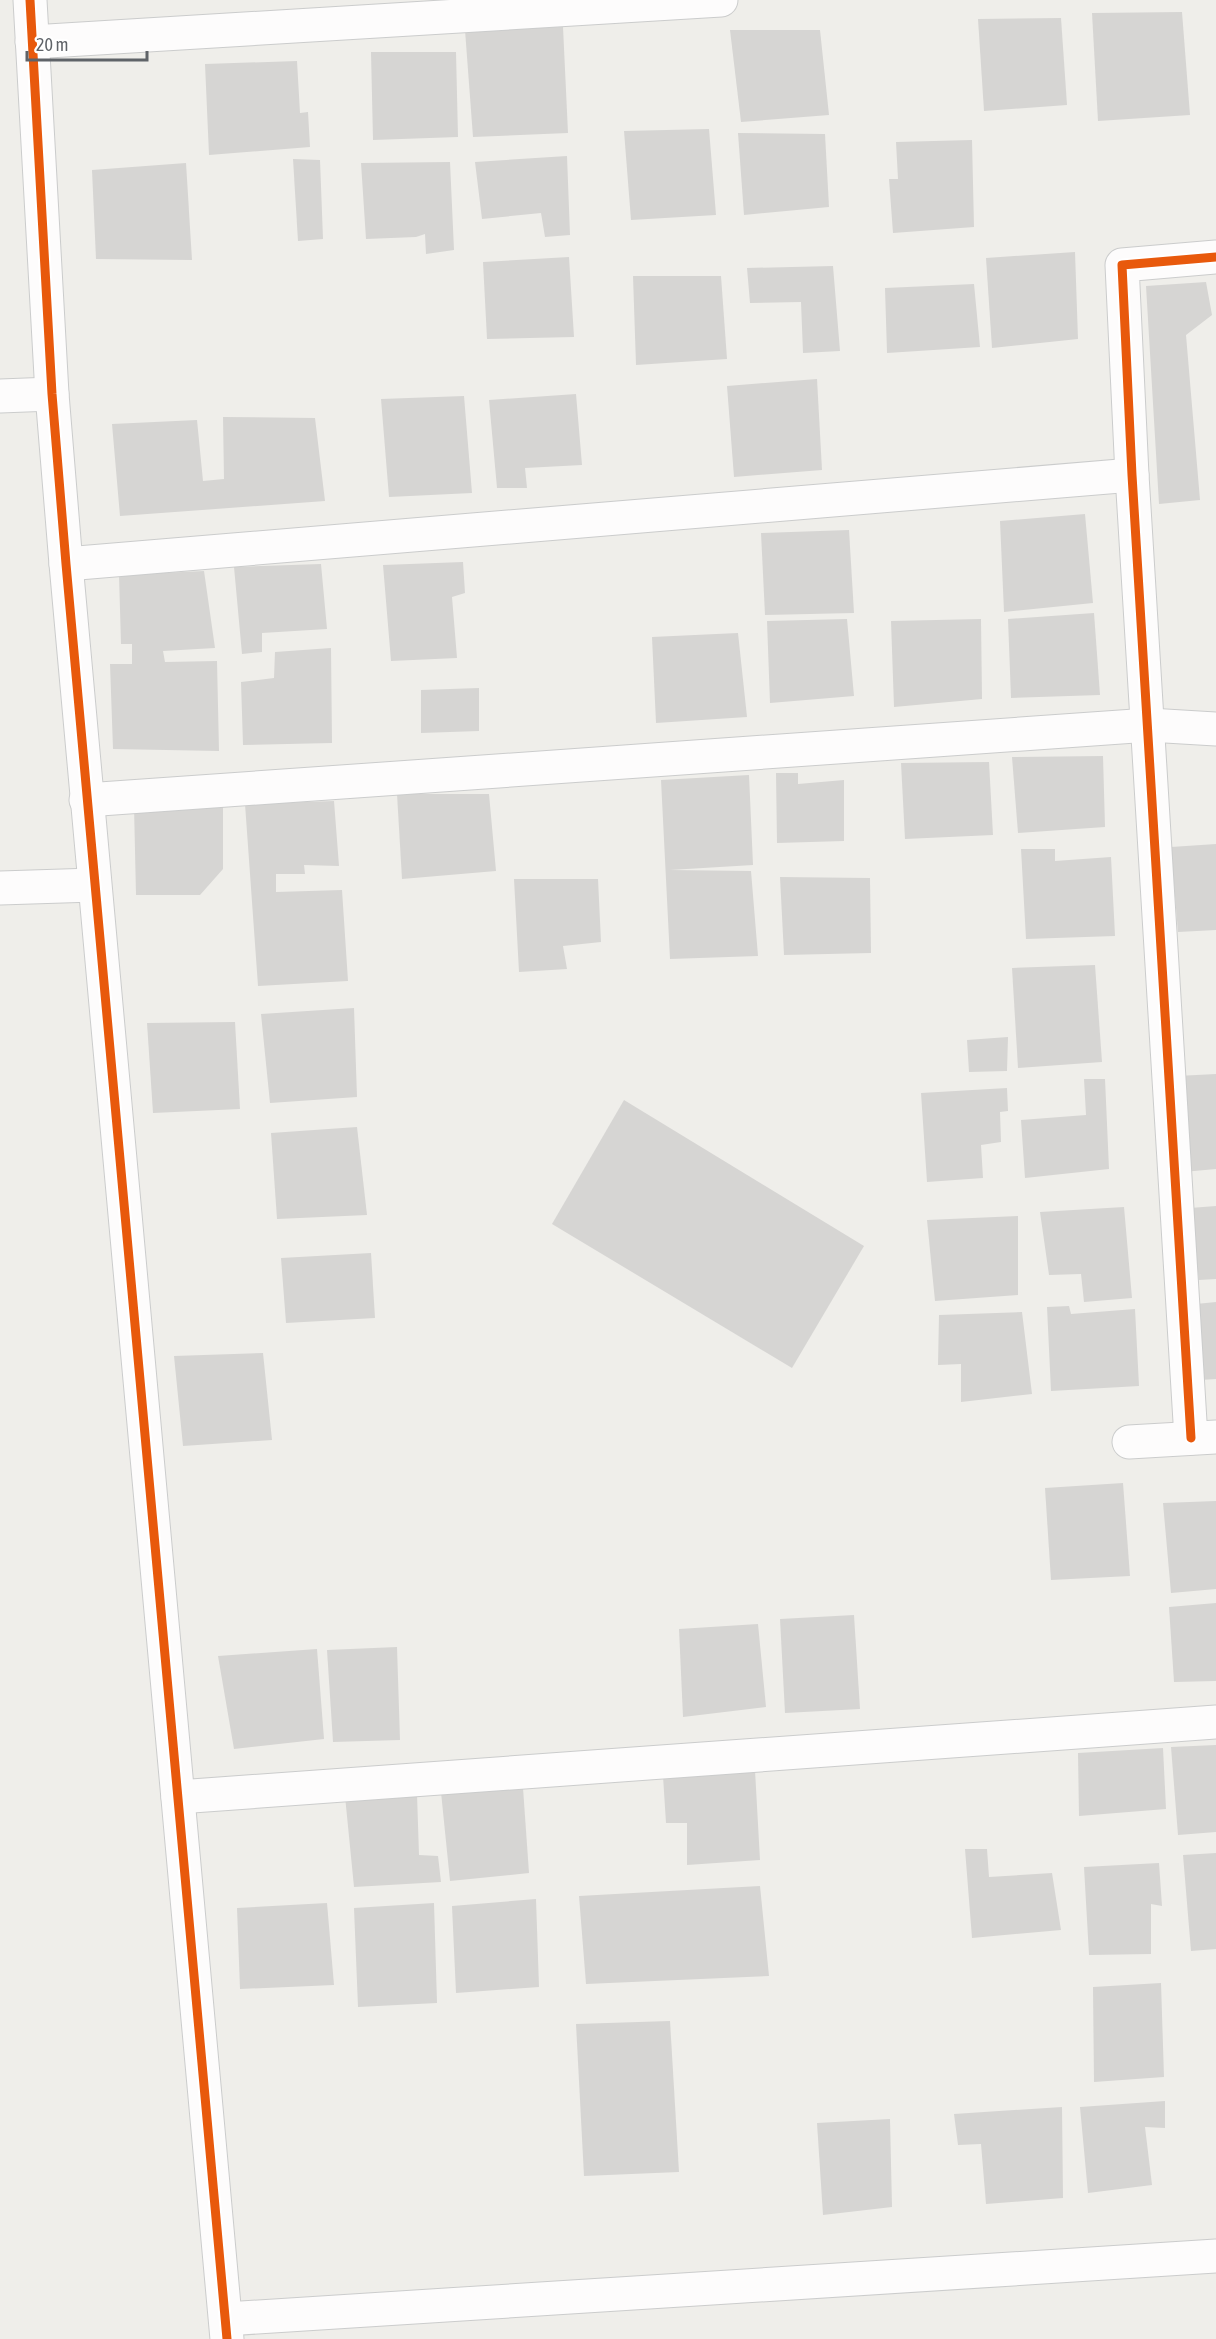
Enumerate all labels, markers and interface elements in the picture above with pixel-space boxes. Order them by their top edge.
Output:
scale bar [27,24,147,62]
text: 20 m [36,34,68,55]

